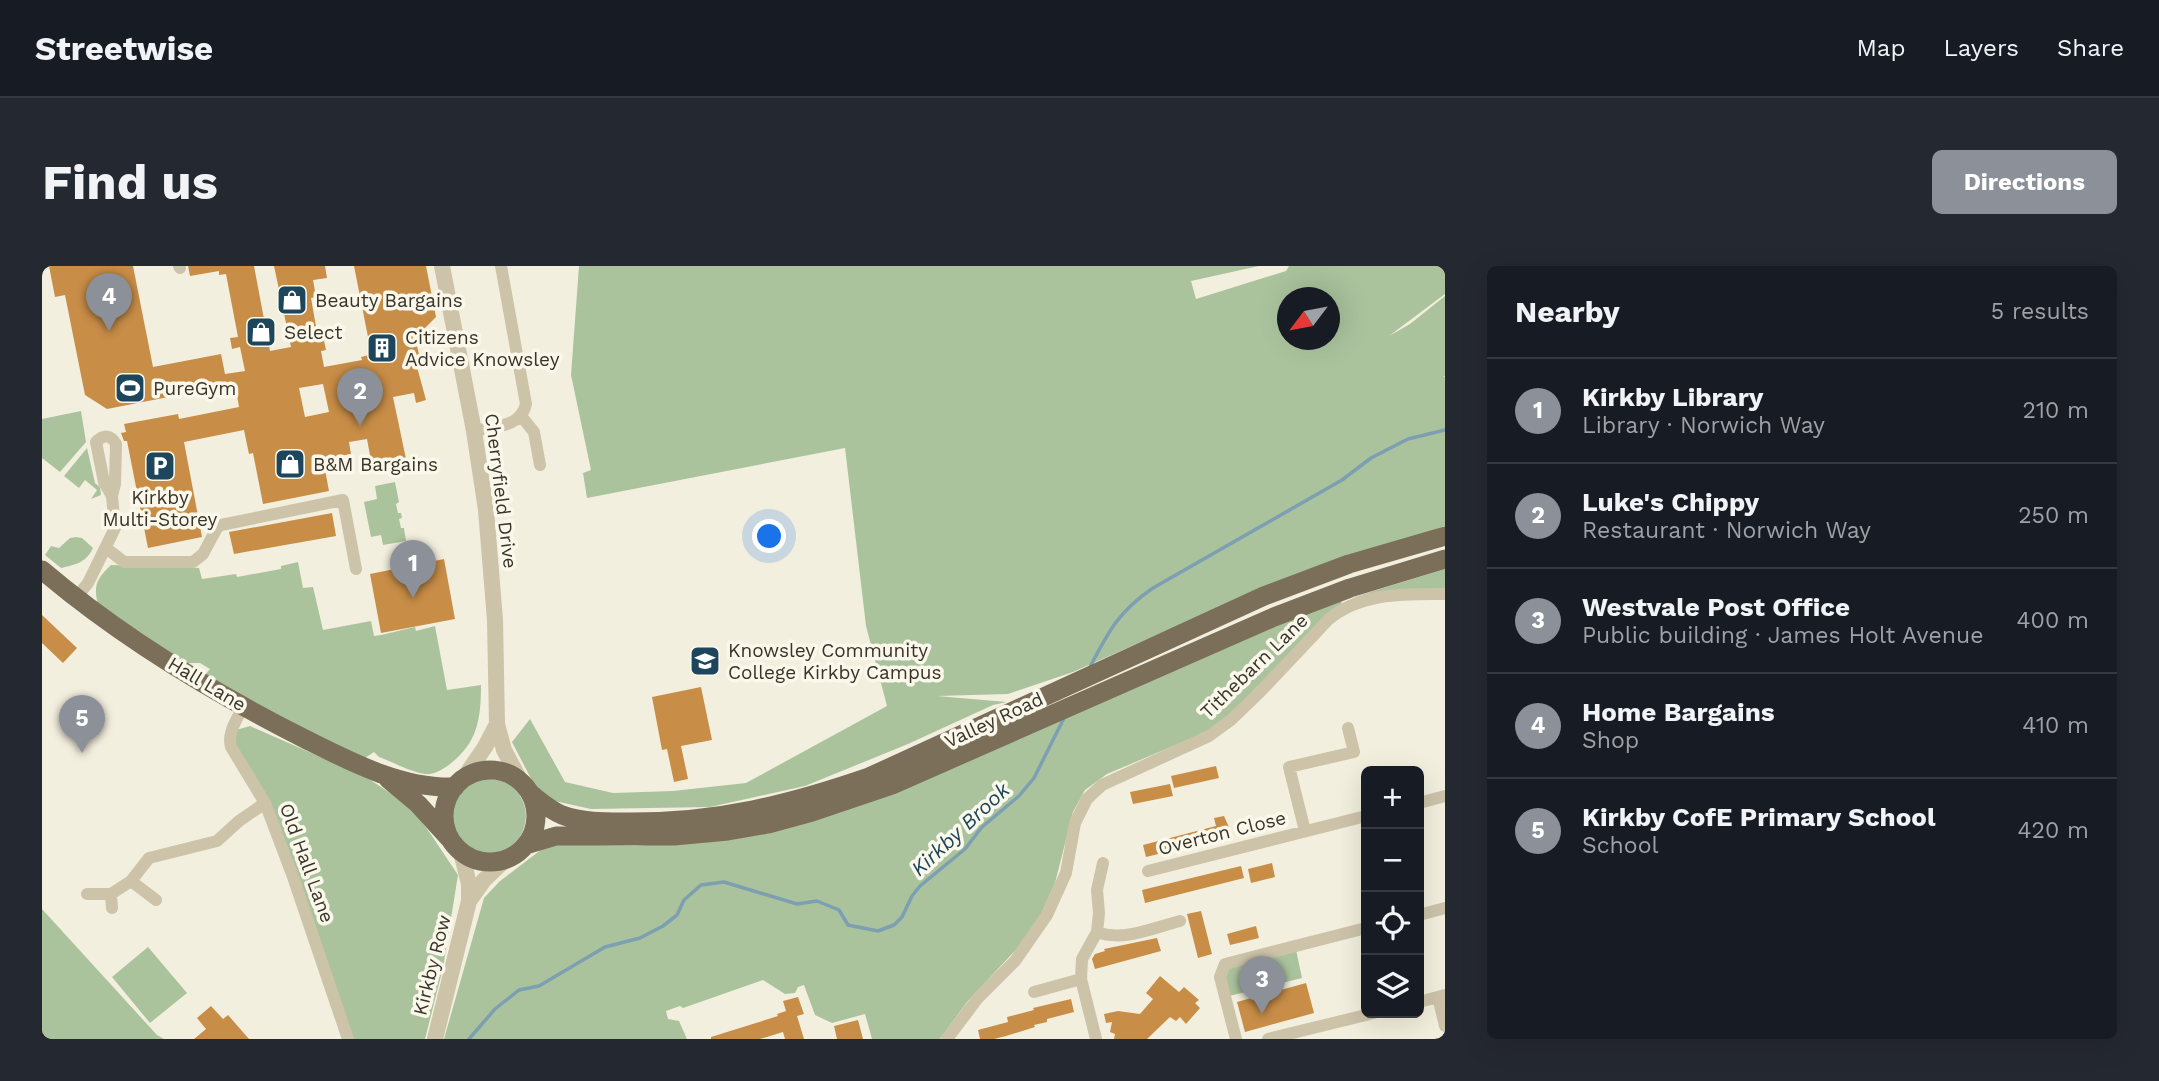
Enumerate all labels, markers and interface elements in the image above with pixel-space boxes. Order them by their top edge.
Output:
text: Streetwise [35,29,213,68]
text: Map [1857,34,1905,62]
text: Layers [1943,34,2019,62]
text: Share [2057,34,2124,62]
button: Directions [1932,150,2117,214]
text: Find us [42,153,218,211]
pin: 4 [86,273,132,331]
shop icon: Beauty Bargains [275,283,309,317]
north arrow [1277,287,1340,350]
place label: Beauty Bargains [315,289,463,312]
text: Nearby [1515,294,1620,329]
text: 5 results [1991,298,2089,325]
shop icon: Select [244,315,278,349]
place label: Select [284,321,343,344]
place label: Citizens Advice Knowsley [405,326,560,371]
building icon: Citizens Advice Knowsley [365,331,399,365]
pin: 2 [337,368,383,426]
sports icon: PureGym [113,371,147,405]
place label: PureGym [153,377,236,400]
text: Kirkby Library [1582,382,1763,412]
text: 1 [1533,397,1543,424]
text: 210 m [2023,397,2089,424]
street label: Cherryfield Drive [480,412,522,570]
text: Library · Norwich Way [1582,412,1825,439]
shop icon: B&M Bargains [273,447,307,481]
parking icon: Kirkby Multi-Storey [143,449,177,483]
place label: B&M Bargains [313,453,438,476]
place label: Kirkby Multi-Storey [103,486,218,531]
text: Luke's Chippy [1582,487,1759,517]
text: 2 [1531,502,1545,529]
text: 250 m [2018,502,2089,529]
text: Restaurant · Norwich Way [1582,517,1871,544]
your location [752,519,786,553]
pin: 1 [390,540,436,598]
text: Westvale Post Office [1582,592,1850,622]
text: 3 [1531,607,1545,634]
text: 400 m [2017,607,2089,634]
street label: Tithebarn Lane [1196,609,1312,723]
text: Public building · James Holt Avenue [1582,622,1983,649]
place label: Knowsley Community College Kirkby Campus [728,639,942,684]
school or university icon: Knowsley Community College Kirkby Campus [688,644,722,678]
street label: Hall Lane [164,652,250,716]
street label: Valley Road [941,687,1047,753]
pin: 5 [59,695,105,753]
text: Home Bargains [1582,697,1775,727]
text: 4 [1531,712,1545,739]
text: 410 m [2022,712,2089,739]
text: Shop [1582,727,1639,754]
map controls [1361,766,1424,1018]
button: + [1361,766,1424,829]
water label: Kirkby Brook [906,777,1015,881]
street label: Old Hall Lane [275,800,339,926]
text: Kirkby CofE Primary School [1582,802,1935,832]
street label: Overton Close [1156,806,1288,860]
text: 5 [1531,817,1545,844]
text: 420 m [2017,817,2089,844]
button: − [1361,829,1424,892]
text: School [1582,832,1659,859]
button: locate [1361,892,1424,955]
street label: Kirkby Row [408,912,456,1018]
button: layers [1361,955,1424,1018]
pin: 3 [1239,956,1285,1014]

